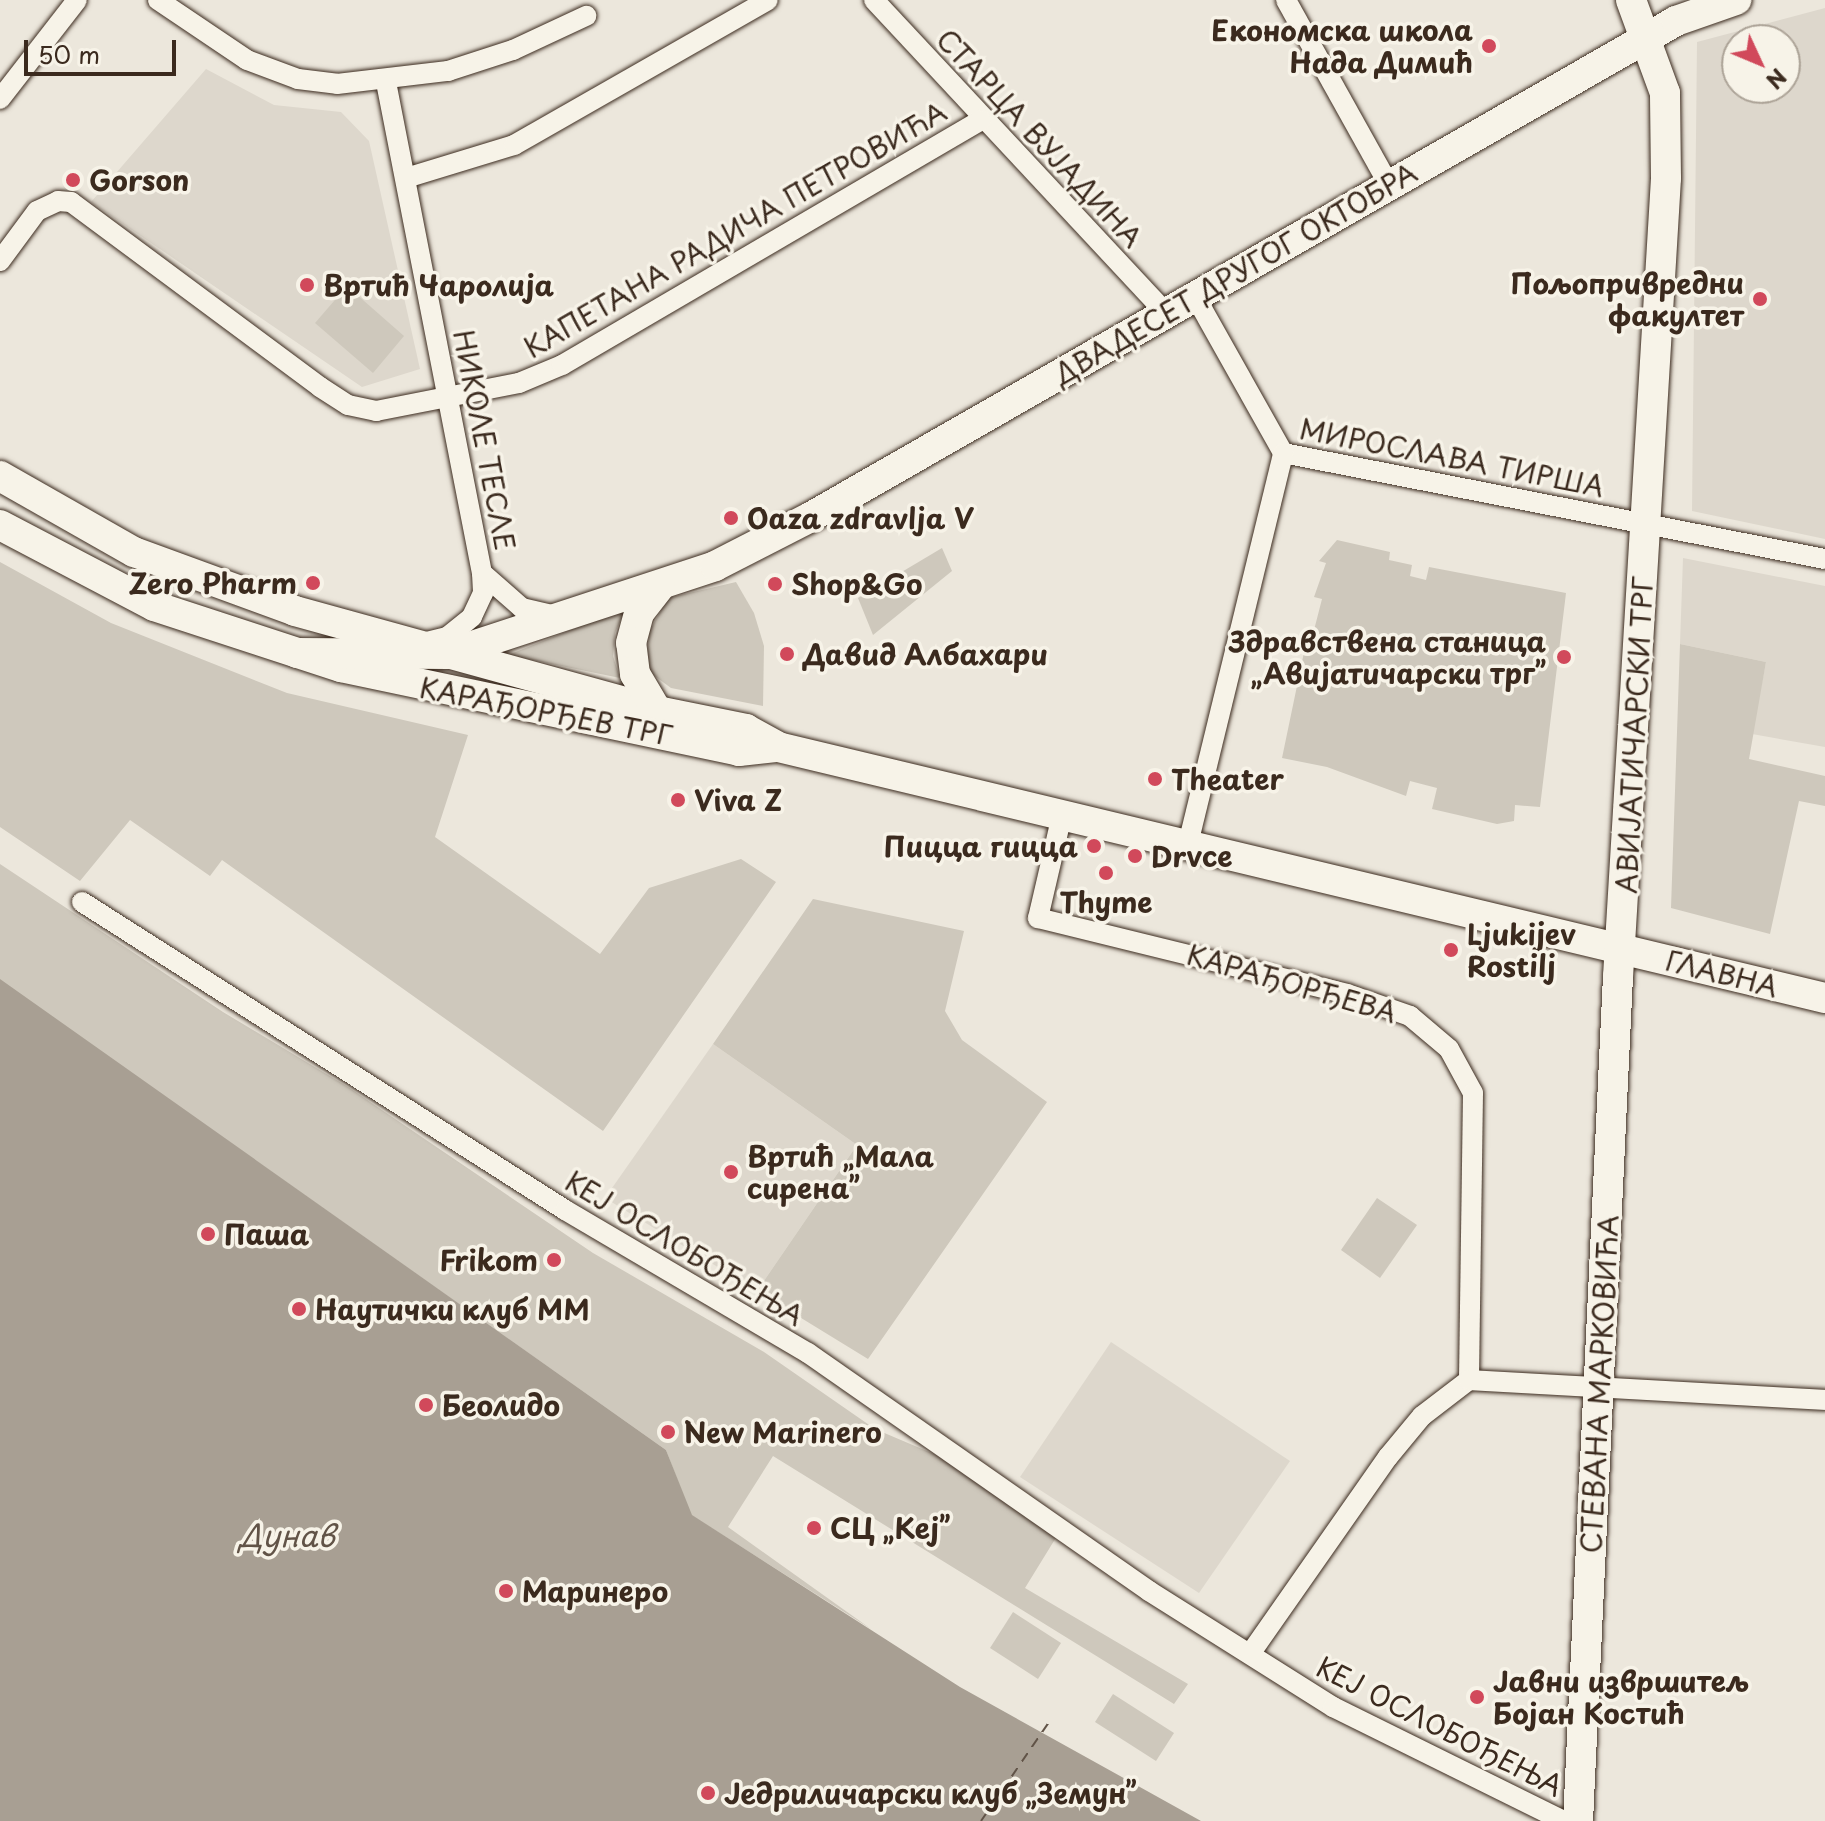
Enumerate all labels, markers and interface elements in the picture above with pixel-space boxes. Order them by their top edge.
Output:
place label: Економска школа Нада Димић [1209,13,1473,79]
street label: СТАРЦА ВУЈАДИНА [930,22,1150,254]
scale bar [28,24,180,74]
north arrow [1721,24,1801,104]
text: 50 m [38,36,100,72]
marker: Економска школа Нада Димић [1480,37,1498,55]
text: N [1759,62,1795,97]
street label: КАПЕТАНА РАДИЧА ПЕТРОВИЋА [519,94,951,364]
street label: ДВАДЕСЕТ ДРУГОГ ОКТОБРА [1046,154,1424,392]
place label: Gorson [89,163,189,197]
marker: Gorson [64,171,82,189]
place label: Пољопривредни факултет [1511,266,1744,332]
place label: Вртић Чаролија [323,268,555,302]
marker: Вртић Чаролија [298,276,316,294]
marker: Пољопривредни факултет [1751,290,1769,308]
street label: НИКОЛЕ ТЕСЛЕ [447,326,523,554]
street label: МИРОСЛАВА ТИРША [1299,411,1605,503]
place label: Oaza zdravlja V [747,501,977,535]
marker: Oaza zdravlja V [722,509,740,527]
place label: Zero Pharm [129,566,297,600]
place label: Shop&Go [791,567,923,601]
marker: Zero Pharm [304,574,322,592]
marker: Shop&Go [766,575,784,593]
street label: АВИЈАТИЧАРСКИ ТРГ [1609,575,1659,895]
place label: Здравствена станица „Авијатичарски трг” [1227,624,1546,690]
place label: Давид Албахари [803,637,1048,671]
marker: Давид Албахари [778,645,796,663]
marker: Здравствена станица „Авијатичарски трг” [1553,646,1575,668]
street label: КАРАЂОРЂЕВ ТРГ [417,670,675,752]
place label: Theater [1171,762,1284,796]
marker: Theater [1146,770,1164,788]
place label: Viva Z [694,783,784,817]
marker: Viva Z [669,791,687,809]
place label: Пицца гицца [884,829,1078,863]
marker: Пицца гицца [1085,837,1103,855]
place label: Drvce [1151,839,1233,873]
marker: Drvce [1126,847,1144,865]
marker: Thyme [1097,864,1115,882]
place label: Thyme [1059,885,1153,919]
place label: Ljukijev Rostilj [1467,917,1576,983]
street label: КАРАЂОРЂЕВА [1183,937,1401,1029]
marker: Ljukijev Rostilj [1442,941,1460,959]
street label: ГЛАВНА [1662,943,1782,1003]
place label: Вртић „Мала сирена” [747,1139,934,1205]
street label: КЕЈ ОСЛОБОЂЕЊА [558,1163,812,1333]
marker: Вртић „Мала сирена” [722,1163,740,1181]
street label: СТЕВАНА МАРКОВИЋА [1573,1215,1625,1553]
place label: Паша [224,1217,309,1251]
marker: Паша [199,1225,217,1243]
place label: Frikom [440,1243,538,1277]
marker: Frikom [545,1251,563,1269]
place label: Наутички клуб ММ [315,1292,592,1326]
marker: Наутички клуб ММ [290,1300,308,1318]
place label: Беолидо [442,1388,560,1422]
marker: Беолидо [417,1396,435,1414]
place label: New Marinero [684,1415,884,1449]
marker: New Marinero [659,1423,677,1441]
place label: СЦ „Кеј” [830,1511,951,1545]
water label: Дунав [239,1517,335,1553]
marker: СЦ „Кеј” [805,1519,823,1537]
place label: Маринеро [522,1574,668,1608]
marker: Маринеро [497,1582,515,1600]
street label: КЕЈ ОСЛОБОЂЕЊА [1310,1649,1570,1803]
place label: Јавни извршитељ Бојан Костић [1493,1664,1751,1730]
marker: Јавни извршитељ Бојан Костић [1468,1688,1486,1706]
place label: Једриличарски клуб „Земун” [724,1776,1140,1810]
marker: Једриличарски клуб „Земун” [699,1784,717,1802]

